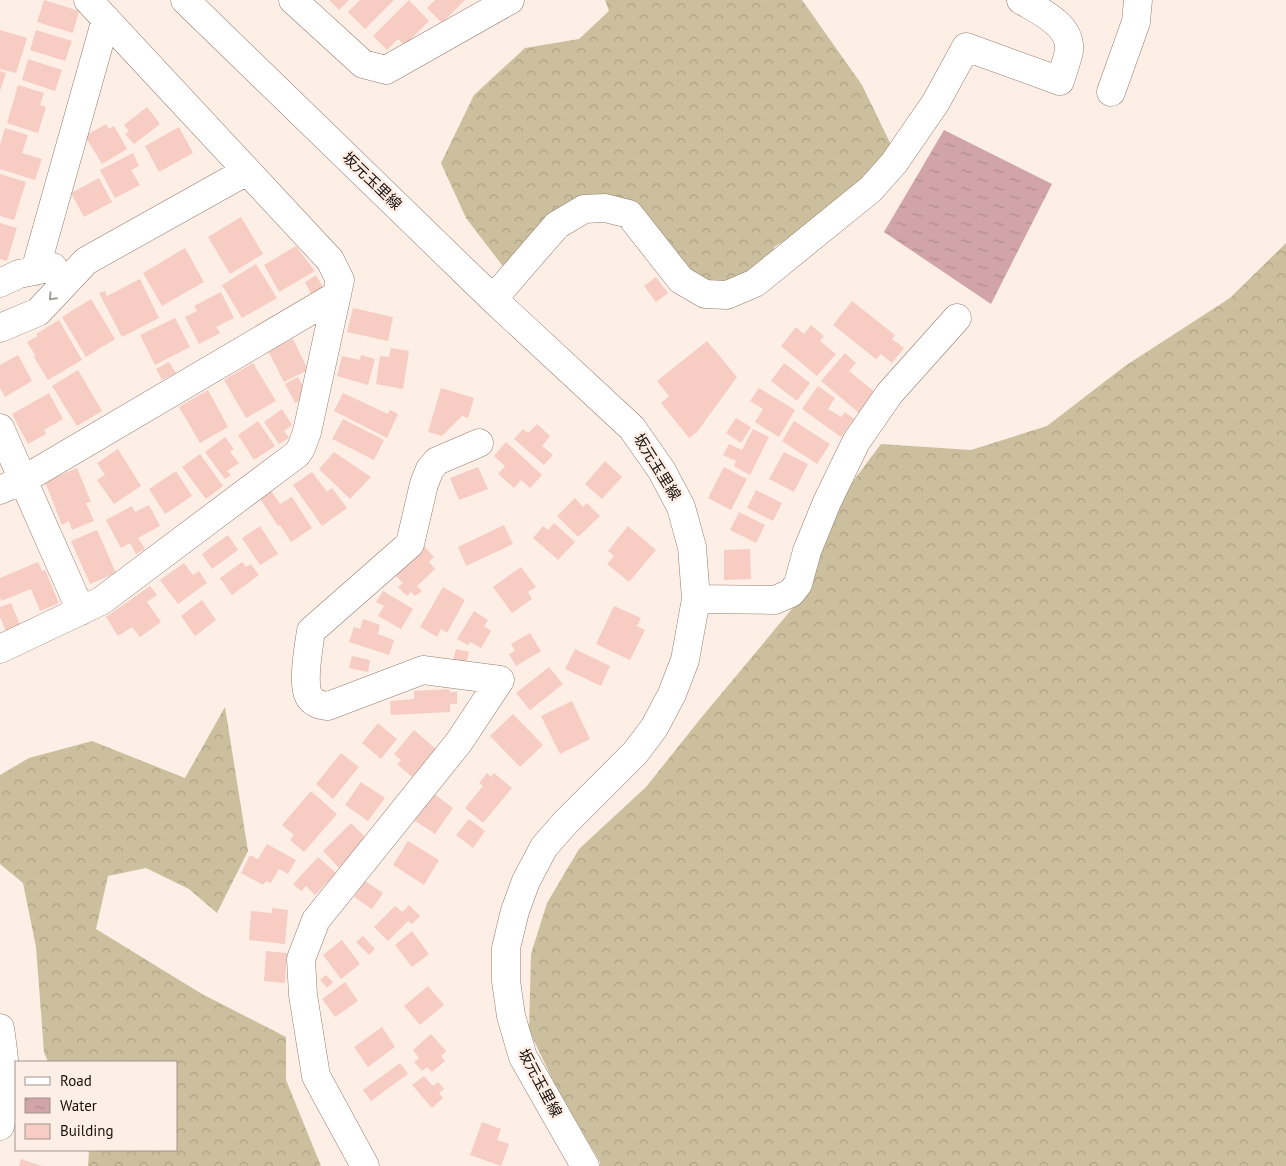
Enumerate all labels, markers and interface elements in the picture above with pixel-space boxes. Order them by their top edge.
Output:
street label: 坂元玉里線 [339,148,406,214]
one-way arrow [49,291,58,300]
street label: 坂元玉里線 [629,430,685,504]
street label: 坂元玉里線 [514,1045,566,1120]
legend [15,1061,178,1151]
text: Road [60,1071,92,1090]
text: Water [60,1096,97,1115]
text: Building [60,1121,114,1140]

